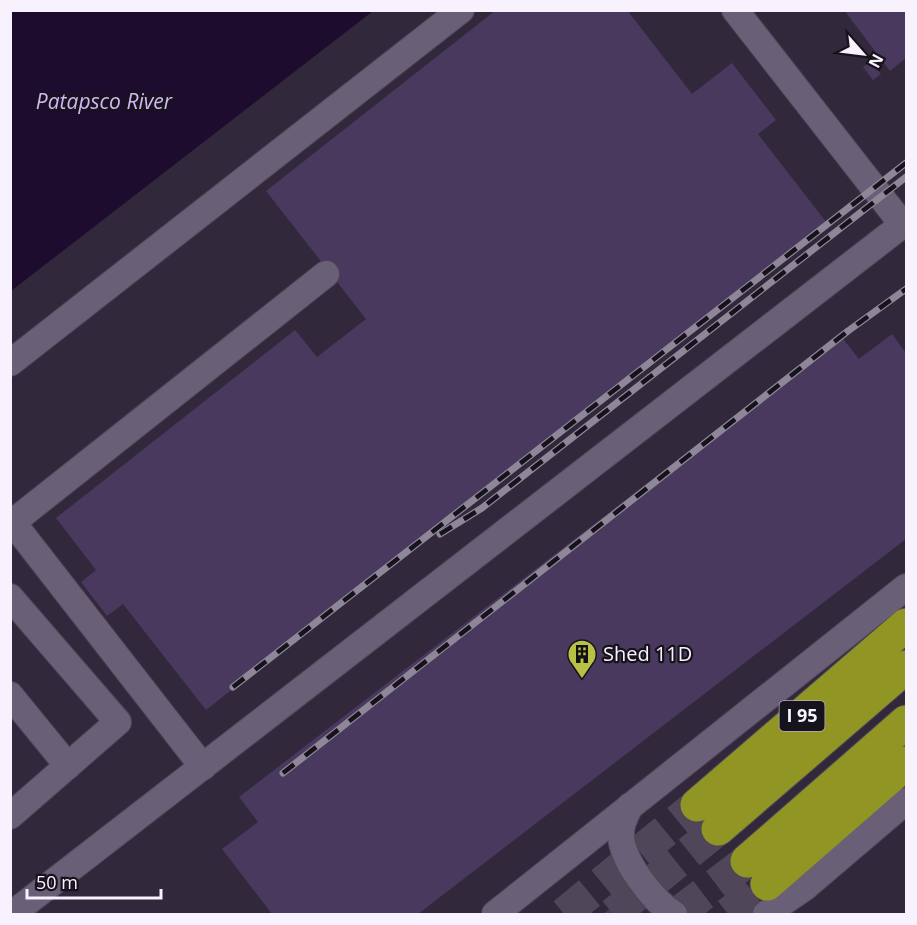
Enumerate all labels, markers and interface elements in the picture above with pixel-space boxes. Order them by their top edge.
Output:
north arrow [833,24,893,84]
text: N [863,50,889,72]
water label: Patapsco River [36,87,173,115]
building icon: Shed 11D [566,638,598,680]
place label: Shed 11D [603,640,692,667]
road number: I 95 [780,701,824,731]
scale bar [27,862,160,900]
text: 50 m [36,870,78,894]

